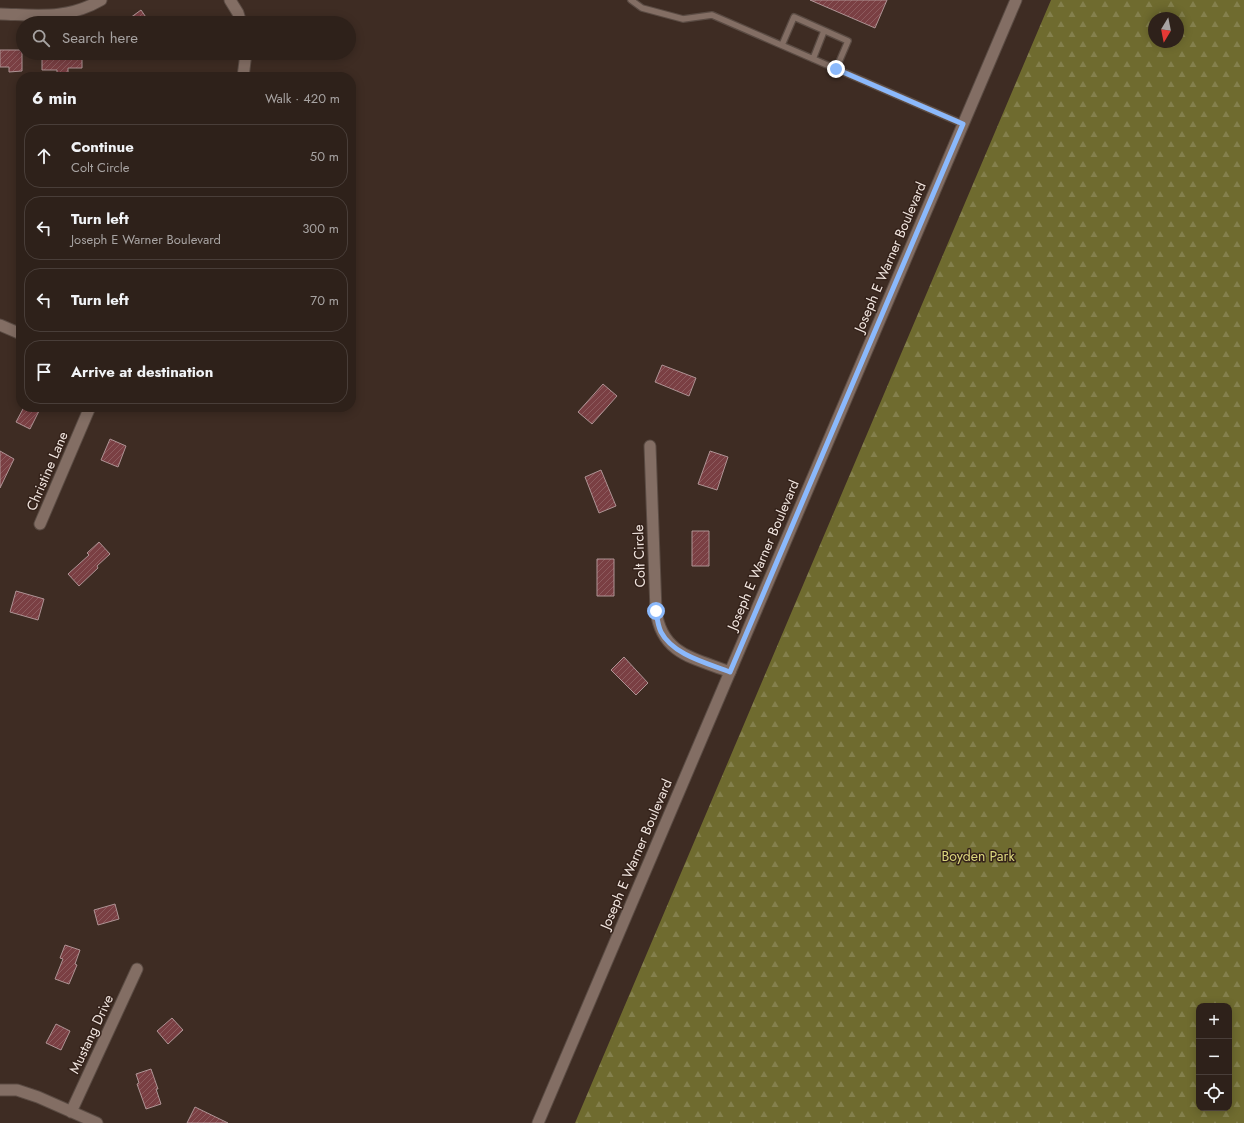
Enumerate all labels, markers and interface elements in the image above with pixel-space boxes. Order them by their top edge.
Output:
north arrow [1148,12,1184,48]
search box [16,16,356,60]
icon: search [30,27,52,49]
text: Search here [62,27,138,49]
route end [827,60,845,78]
text: 6 min [32,86,77,110]
text: Walk · 420 m [265,89,340,108]
text: Continue [71,136,134,158]
icon: ahead [33,145,55,167]
text: 50 m [310,147,339,166]
text: Colt Circle [71,158,129,177]
street label: Joseph E Warner Boulevard [848,179,931,337]
text: Turn left [71,208,129,230]
icon: left [33,217,55,239]
text: 300 m [302,219,339,238]
text: Joseph E Warner Boulevard [71,230,221,249]
icon: left [33,289,55,311]
text: Turn left [71,289,129,311]
text: 70 m [310,291,339,310]
icon: arrive [33,361,55,383]
text: Arrive at destination [71,361,213,383]
street label: Christine Lane [21,428,73,514]
street label: Joseph E Warner Boulevard [721,477,804,635]
street label: Colt Circle [628,524,650,588]
route start [647,602,665,620]
street label: Joseph E Warner Boulevard [594,776,677,934]
park label: Boyden Park [941,846,1015,866]
street label: Mustang Drive [64,991,118,1077]
map controls [1196,1003,1232,1111]
button: + [1196,1003,1232,1039]
button: − [1196,1039,1232,1075]
button: locate [1196,1075,1232,1111]

